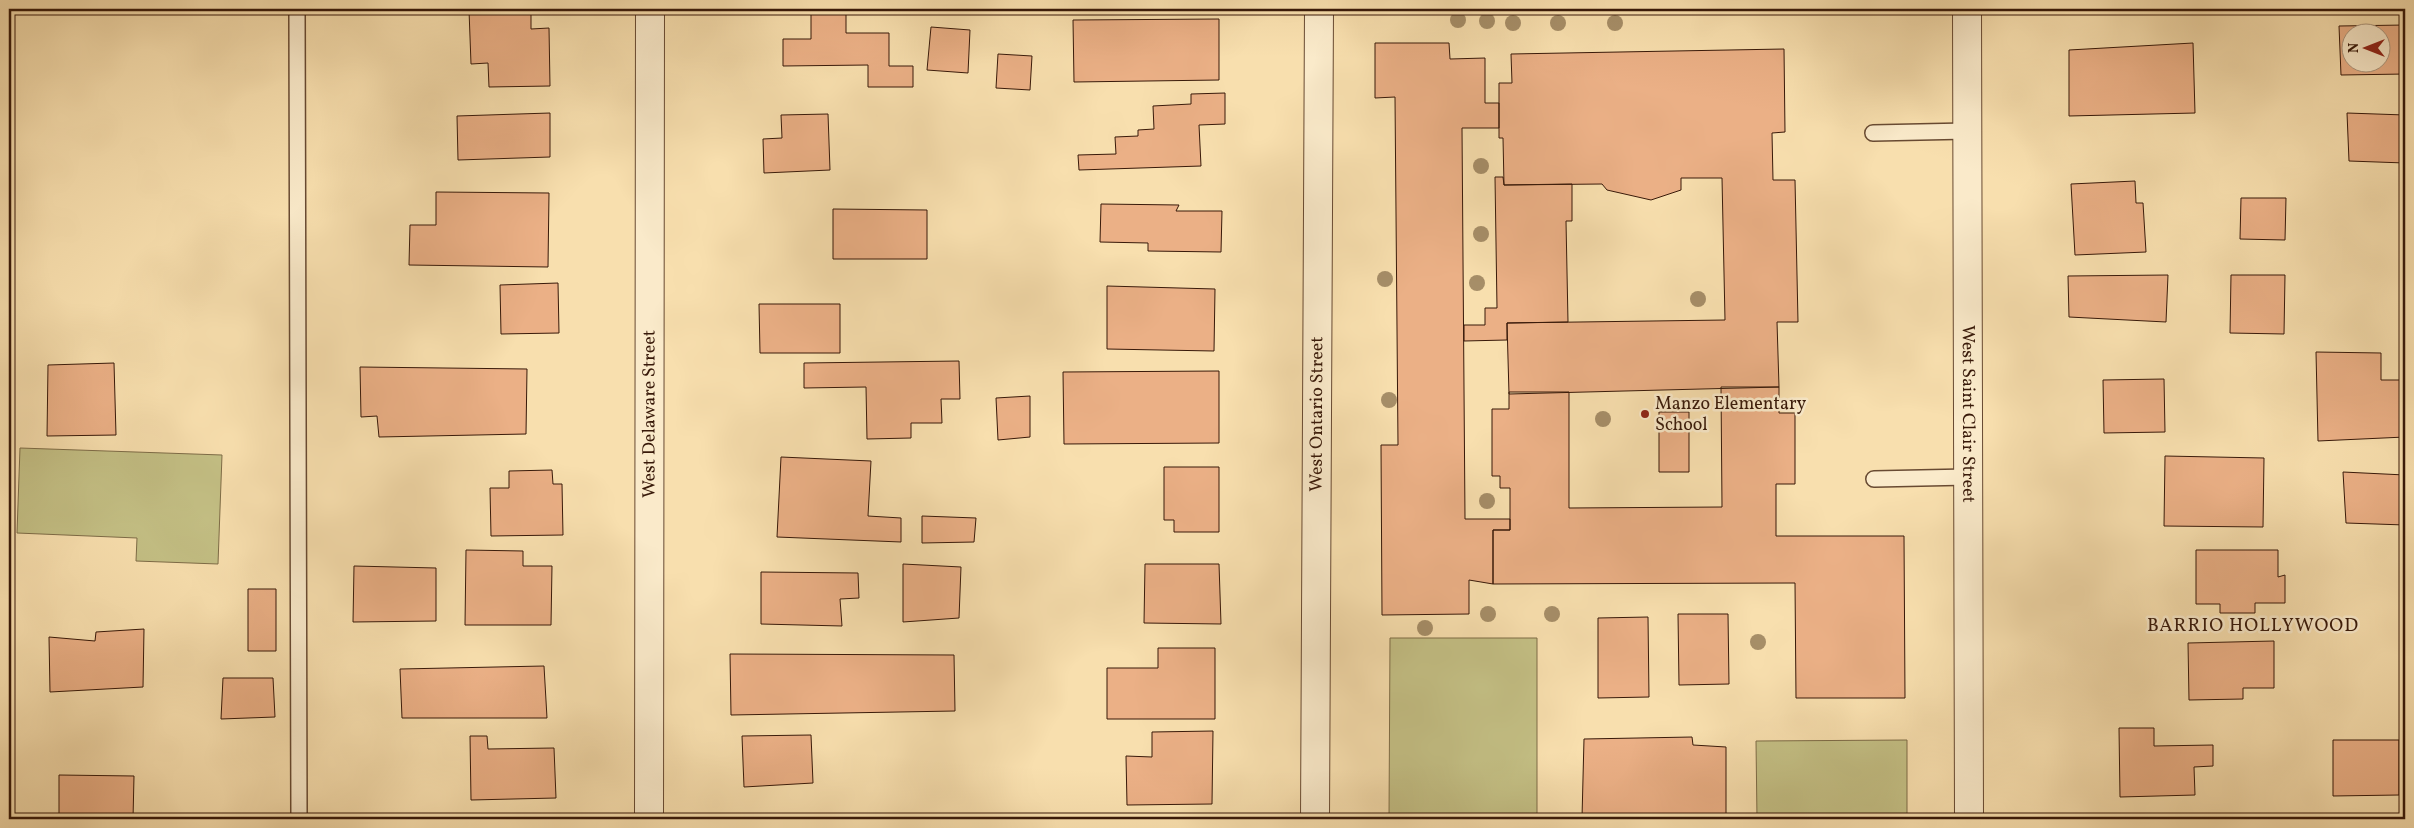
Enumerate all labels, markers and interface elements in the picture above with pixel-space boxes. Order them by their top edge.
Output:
north arrow [2342,22,2392,72]
text: N [2345,43,2364,53]
street label: West Saint Clair Street [1955,325,1981,503]
street label: West Delaware Street [637,330,662,498]
street label: West Ontario Street [1304,336,1330,492]
place label: Manzo Elementary School [1655,392,1806,438]
marker: Manzo Elementary School [1639,408,1651,420]
district label: BARRIO HOLLYWOOD [2147,613,2359,639]

